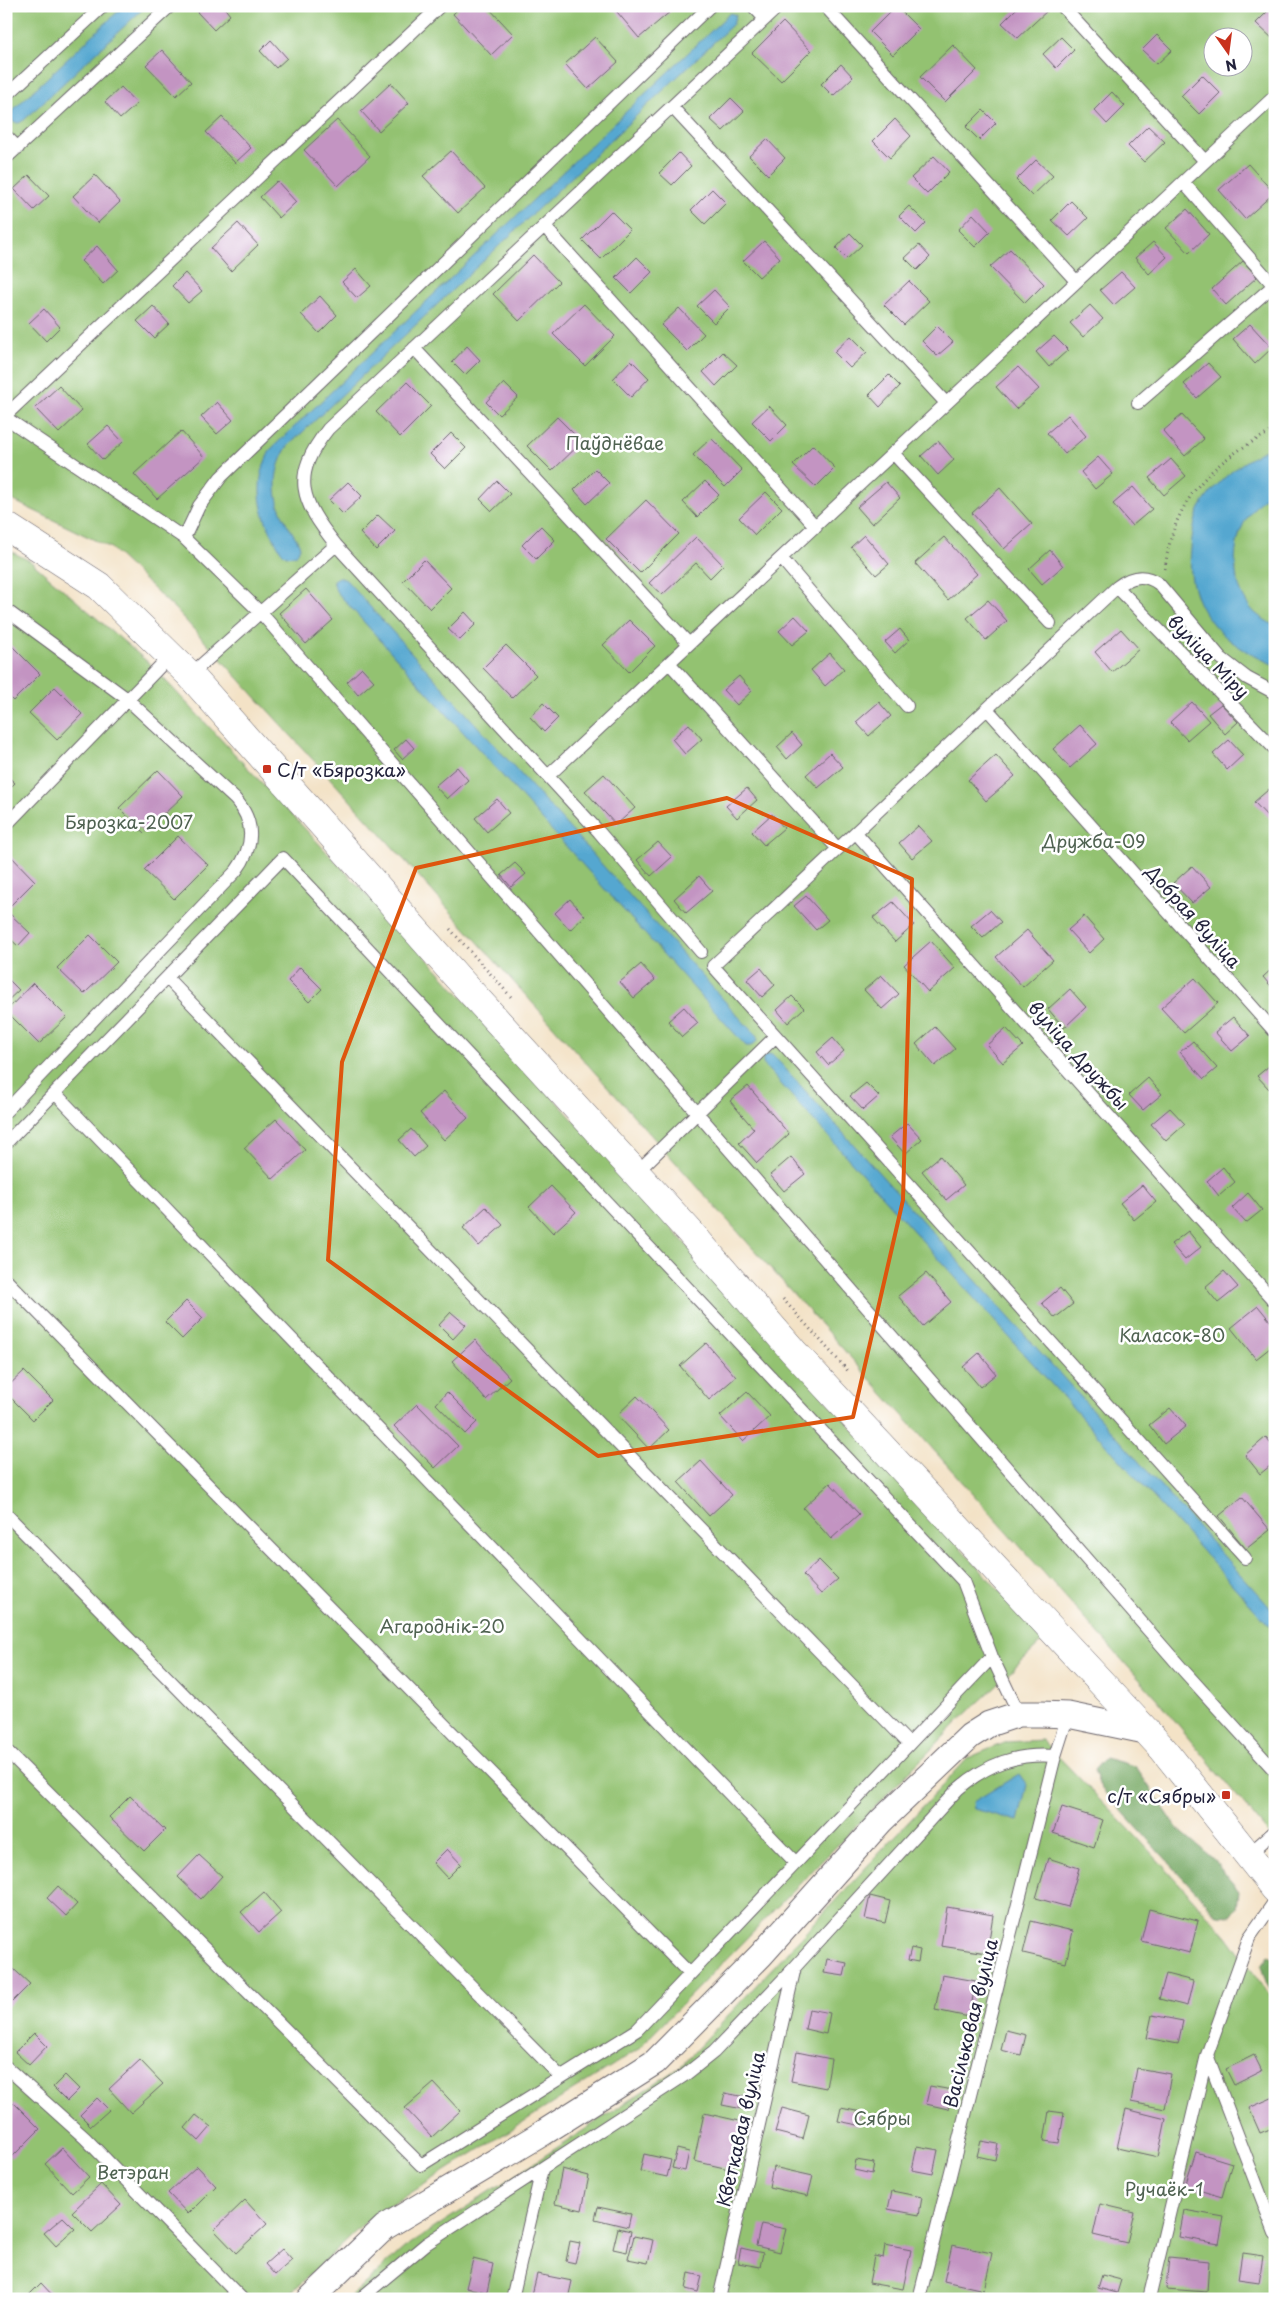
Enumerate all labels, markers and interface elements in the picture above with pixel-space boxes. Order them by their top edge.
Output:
north arrow [1204,28,1254,78]
text: N [1223,54,1239,77]
park label: Паўднёвае [566,429,664,456]
street label: вуліца Міру [1162,608,1256,704]
place label: С/т «Бярозка» [277,756,406,783]
marker: С/т «Бярозка» [261,763,273,775]
park label: Бярозка-2007 [65,808,193,835]
park label: Дружба-09 [1041,827,1146,854]
street label: Добрая вуліца [1139,858,1248,974]
street label: вуліца Дружбы [1023,995,1135,1115]
park label: Каласок-80 [1119,1321,1225,1348]
park label: Агароднік-20 [379,1612,505,1639]
place label: с/т «Сябры» [1107,1782,1216,1809]
marker: с/т «Сябры» [1220,1789,1232,1801]
street label: Васільковая вуліца [936,1936,1004,2110]
street label: Кветкавая вуліца [709,2049,771,2209]
park label: Сябры [853,2104,911,2131]
park label: Ветэран [97,2158,169,2185]
park label: Ручаёк-1 [1125,2175,1203,2202]

